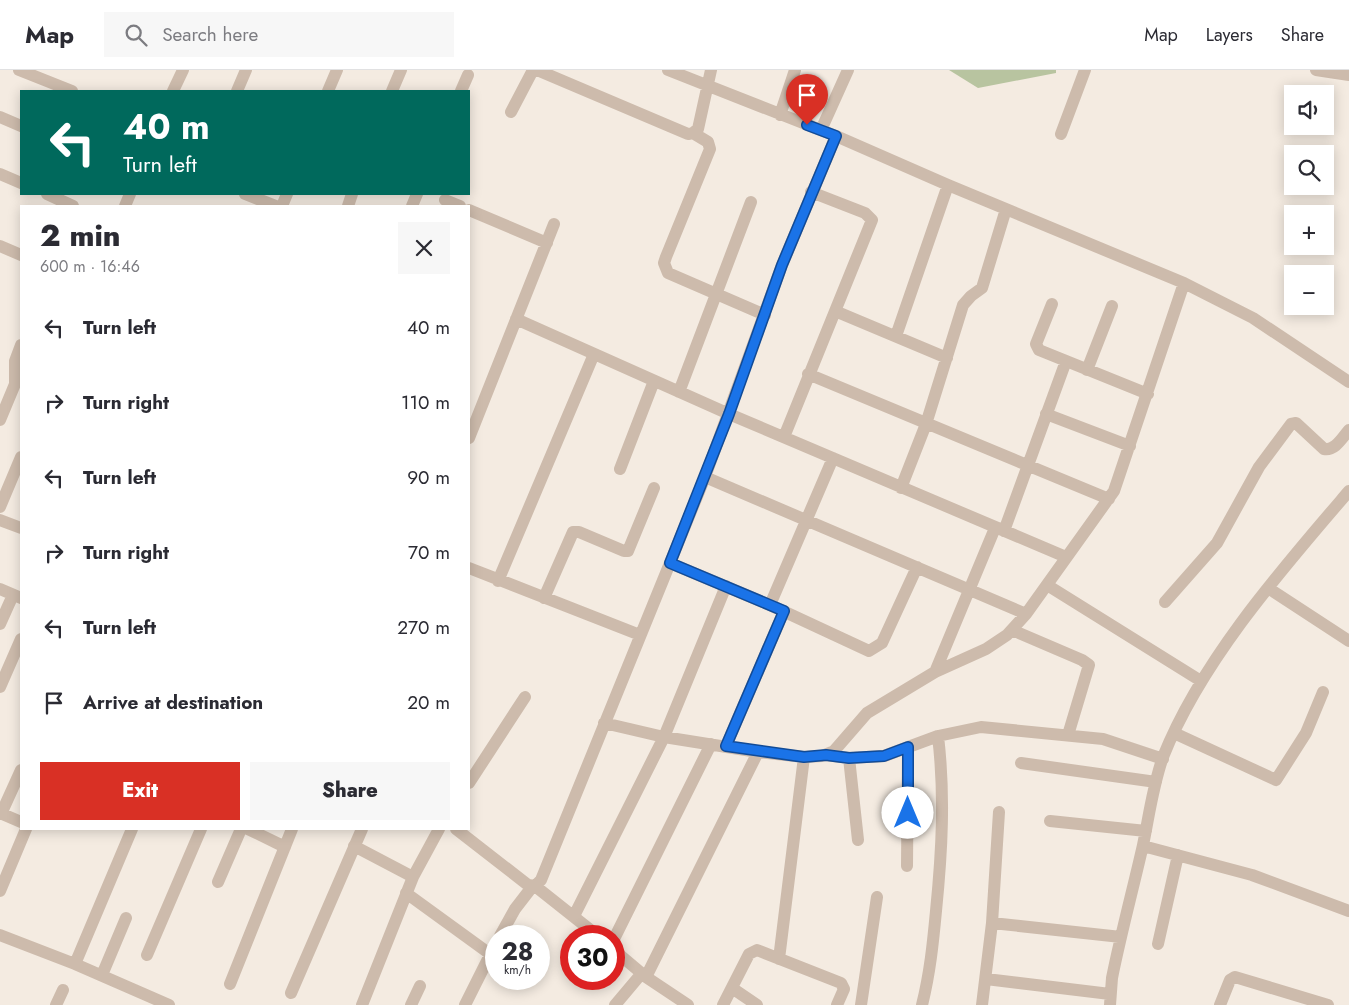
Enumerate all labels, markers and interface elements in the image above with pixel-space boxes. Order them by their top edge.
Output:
search box [104,12,454,57]
text: Map [25,17,74,52]
icon: search [122,21,150,49]
text: Search here [162,21,258,48]
text: Map [1144,22,1178,48]
text: Layers [1206,22,1253,48]
text: Share [1281,22,1324,48]
pin [786,74,828,125]
icon: arrive [793,81,821,109]
map controls [1284,85,1334,315]
button: sound [1284,85,1334,135]
text: 40 m [123,102,210,152]
icon: left [40,110,105,175]
button: search [1284,145,1334,195]
text: Turn left [123,148,197,180]
button: + [1284,205,1334,255]
text: 2 min [40,214,121,257]
button: close [398,222,450,274]
text: 600 m · 16:46 [40,255,140,278]
button: − [1284,265,1334,315]
icon: left [40,314,68,342]
text: Turn left [83,314,156,341]
text: 40 m [407,314,450,341]
icon: right [40,389,68,417]
text: Turn right [83,389,169,416]
text: 110 m [401,389,450,416]
icon: left [40,464,68,492]
text: Turn left [83,464,156,491]
text: 90 m [407,464,450,491]
icon: right [40,539,68,567]
text: Turn right [83,539,169,566]
text: 70 m [408,539,450,566]
icon: left [40,614,68,642]
text: Turn left [83,614,156,641]
text: 270 m [397,614,450,641]
icon: arrive [40,689,68,717]
text: Arrive at destination [83,689,263,716]
text: 20 m [407,689,450,716]
button: Exit [40,762,240,820]
button: Share [250,762,450,820]
position arrow [881,786,933,838]
speed limit sign: 30 [560,925,625,990]
text: 28 [501,933,534,969]
text: km/h [504,961,531,979]

